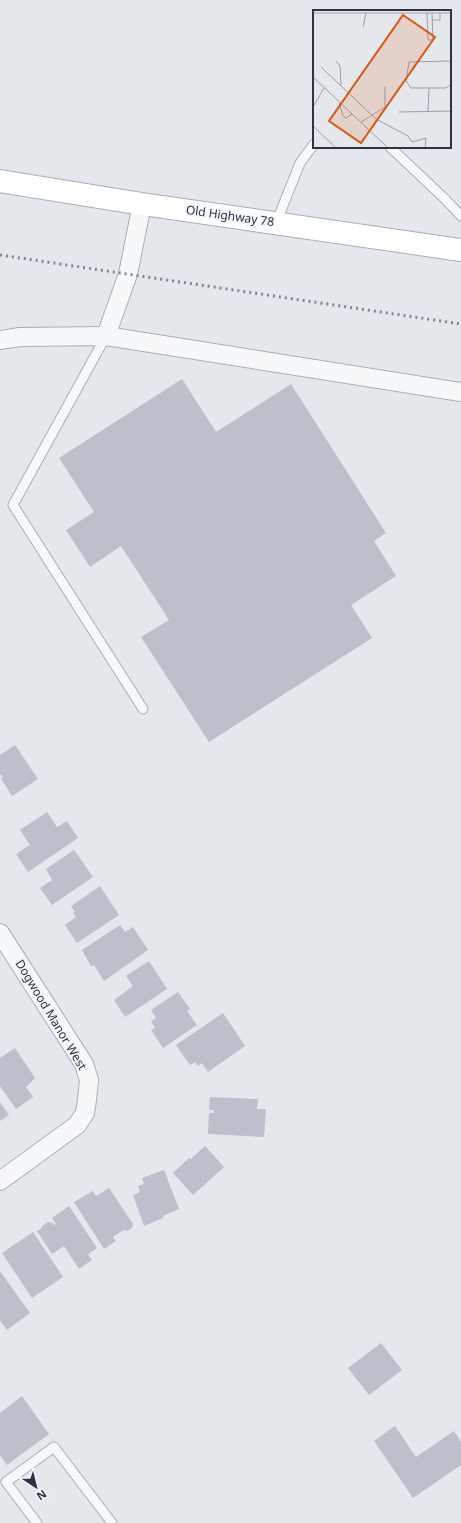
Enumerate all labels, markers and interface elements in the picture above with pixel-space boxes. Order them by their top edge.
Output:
inset map [313,10,451,148]
street label: Old Highway 78 [185,201,275,230]
street label: Dogwood Manor West [12,956,92,1074]
north arrow [16,1467,56,1507]
text: N [34,1487,50,1504]

